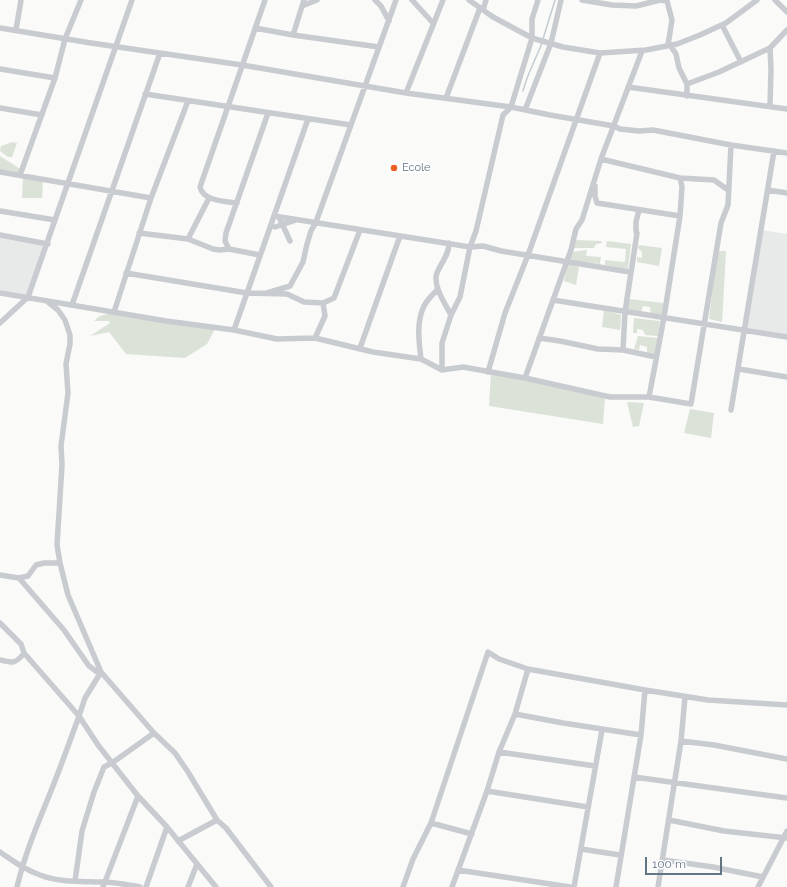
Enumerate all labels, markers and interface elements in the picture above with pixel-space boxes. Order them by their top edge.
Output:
place label: Ecole [402,161,431,175]
marker: Ecole [389,163,399,173]
scale bar [647,849,724,875]
text: 100 m [652,857,686,871]

